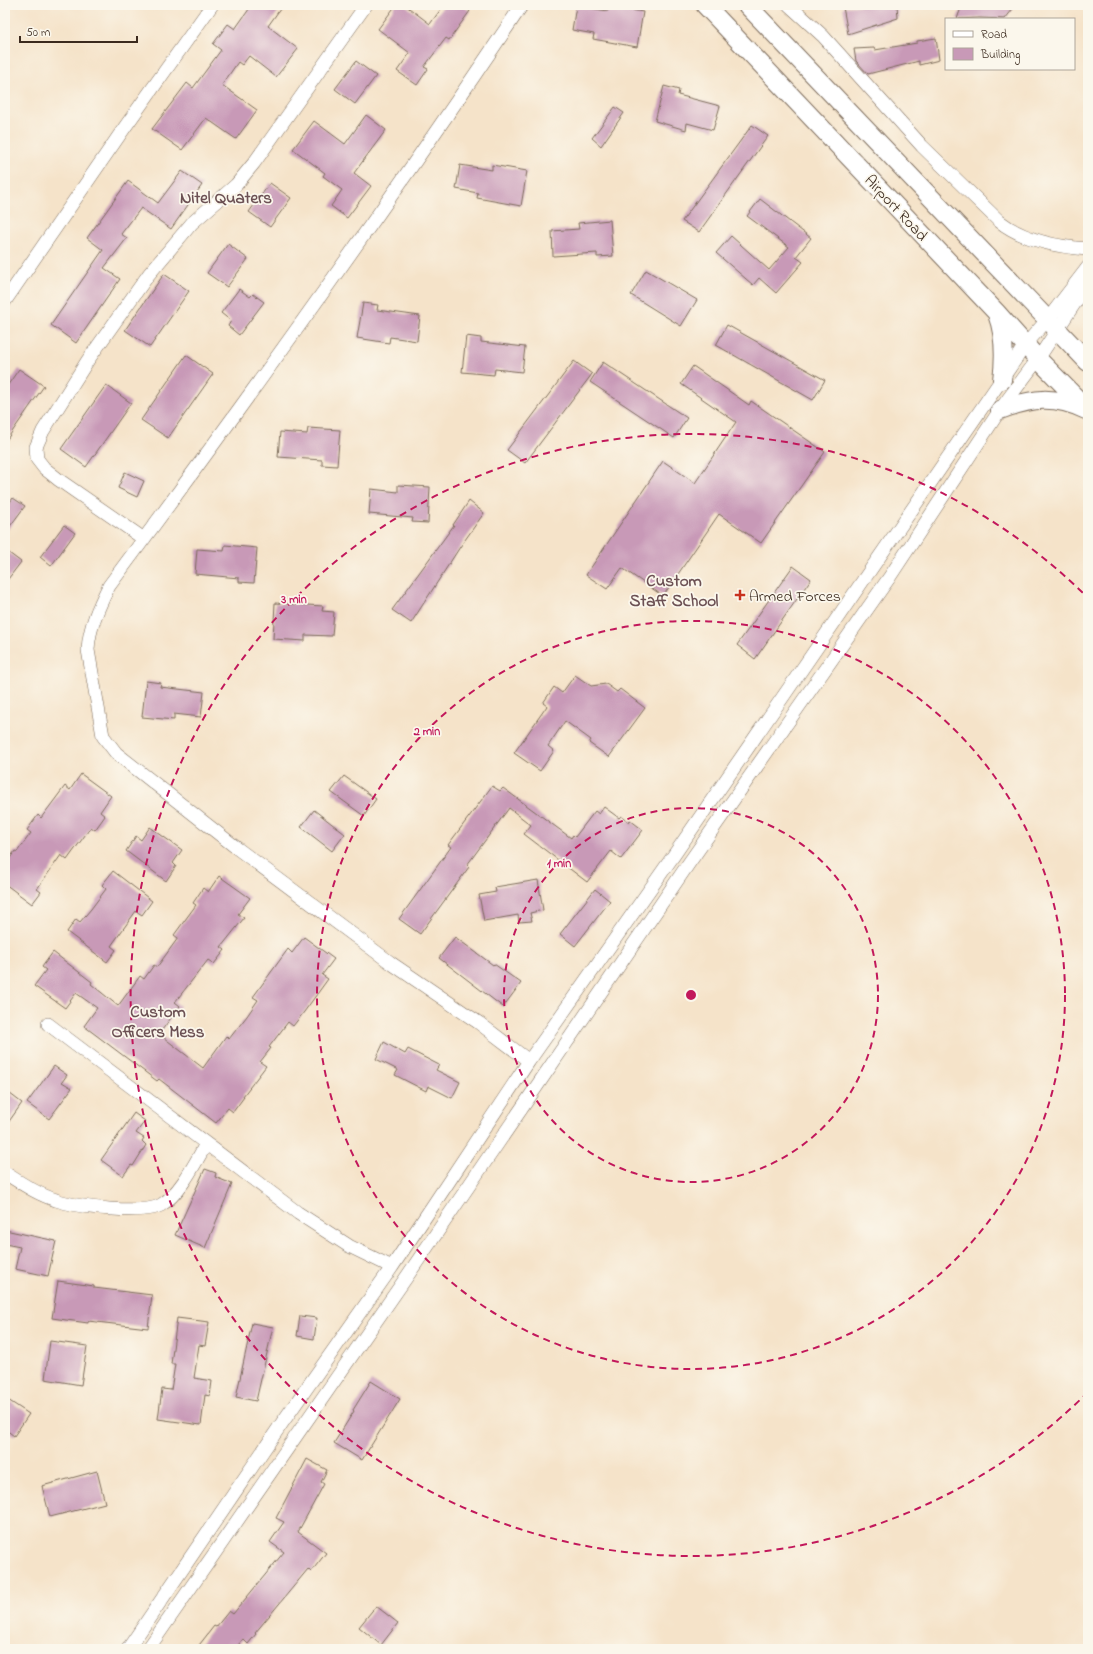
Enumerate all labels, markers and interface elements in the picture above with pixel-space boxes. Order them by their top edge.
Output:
scale bar [20,18,137,44]
legend [945,18,1075,70]
text: 50 m [26,24,50,42]
text: Road [981,26,1007,44]
text: Building [980,46,1020,65]
street label: Airport Road [858,170,933,247]
district label: Nitel Quaters [180,186,272,211]
district label: Custom Staff School [630,569,719,614]
place label: Armed Forces [749,585,841,609]
marker: Armed Forces [734,589,746,601]
text: 3 min [280,591,307,609]
text: 2 min [413,723,440,741]
text: 1 min [547,855,571,873]
centre of rings [684,988,698,1002]
district label: Custom Officers Mess [112,1000,205,1045]

